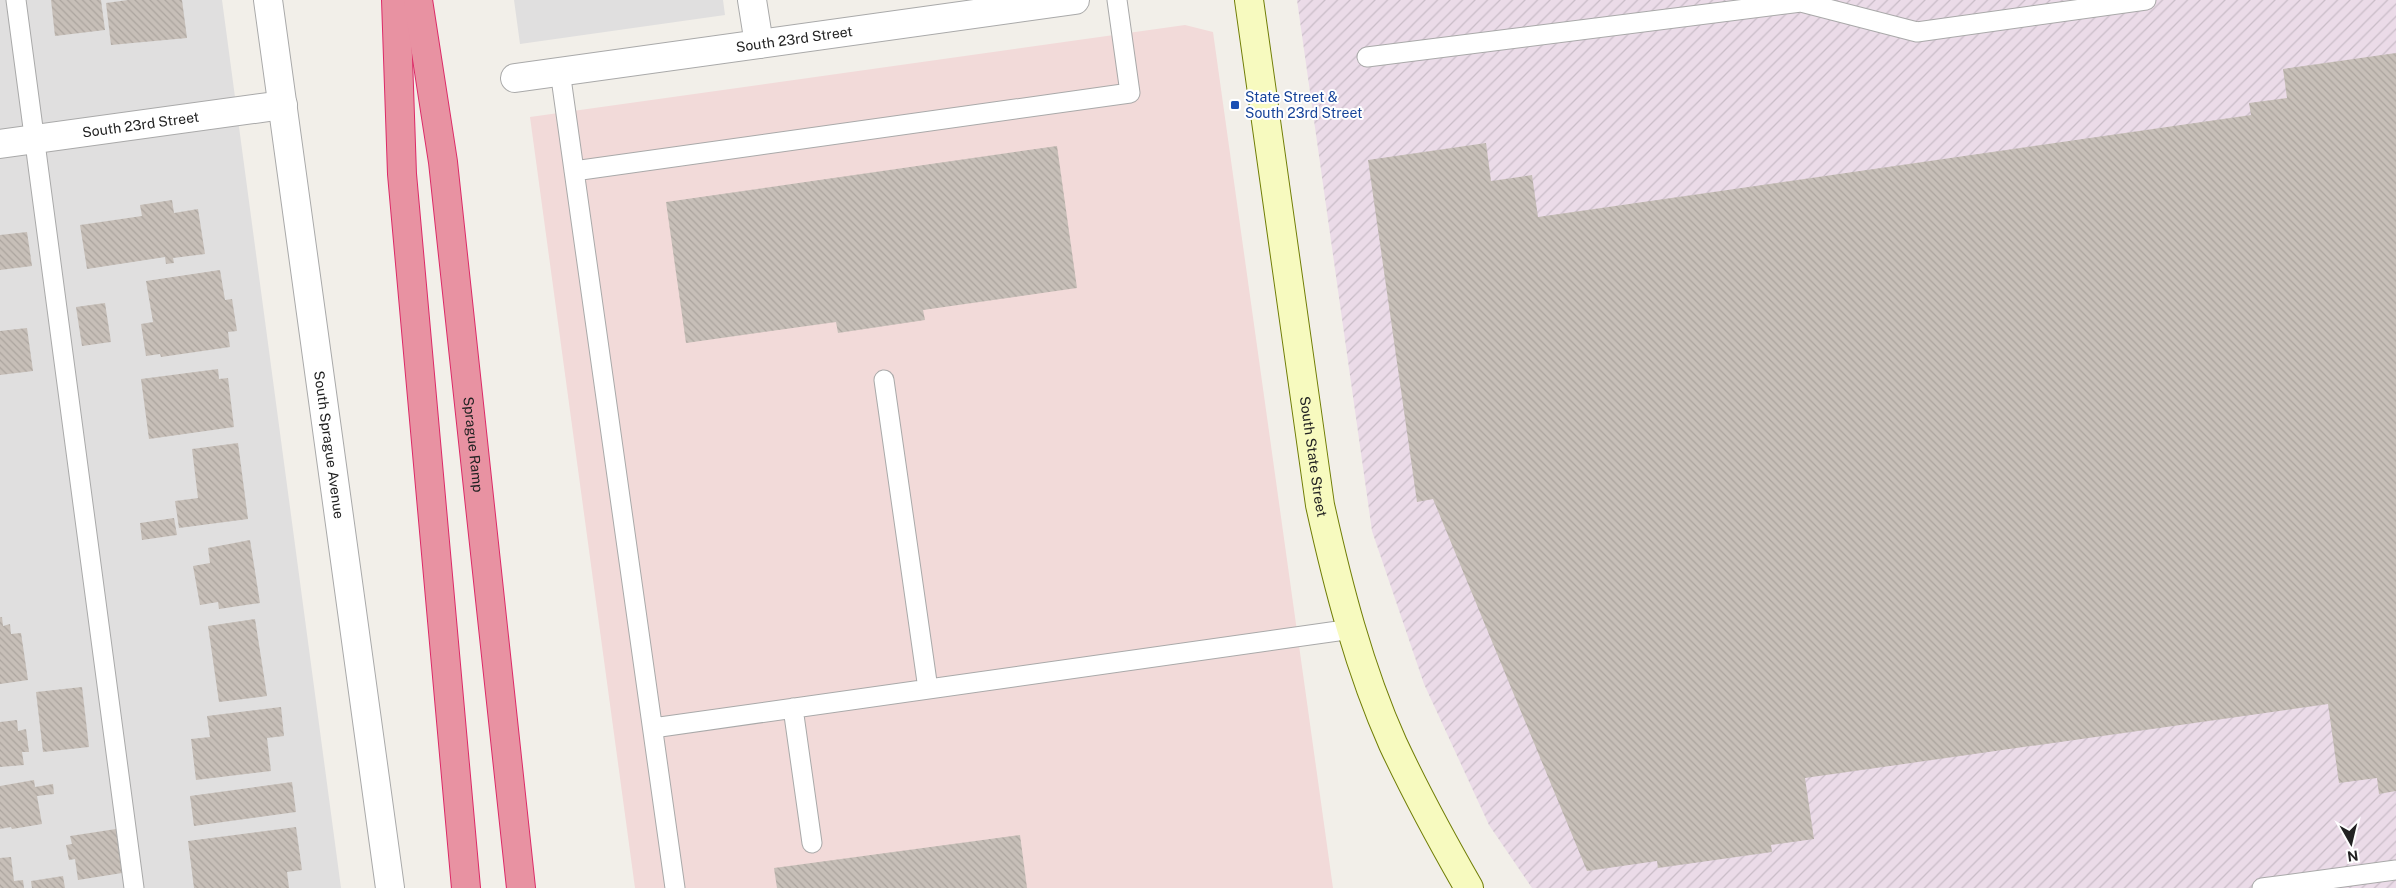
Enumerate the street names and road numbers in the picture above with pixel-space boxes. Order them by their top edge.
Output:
street label: South 23rd Street [735,23,854,55]
street label: South 23rd Street [81,109,200,141]
street label: South Sprague Avenue [311,370,347,520]
street label: South State Street [1297,395,1330,518]
street label: Sprague Ramp [460,396,486,493]

